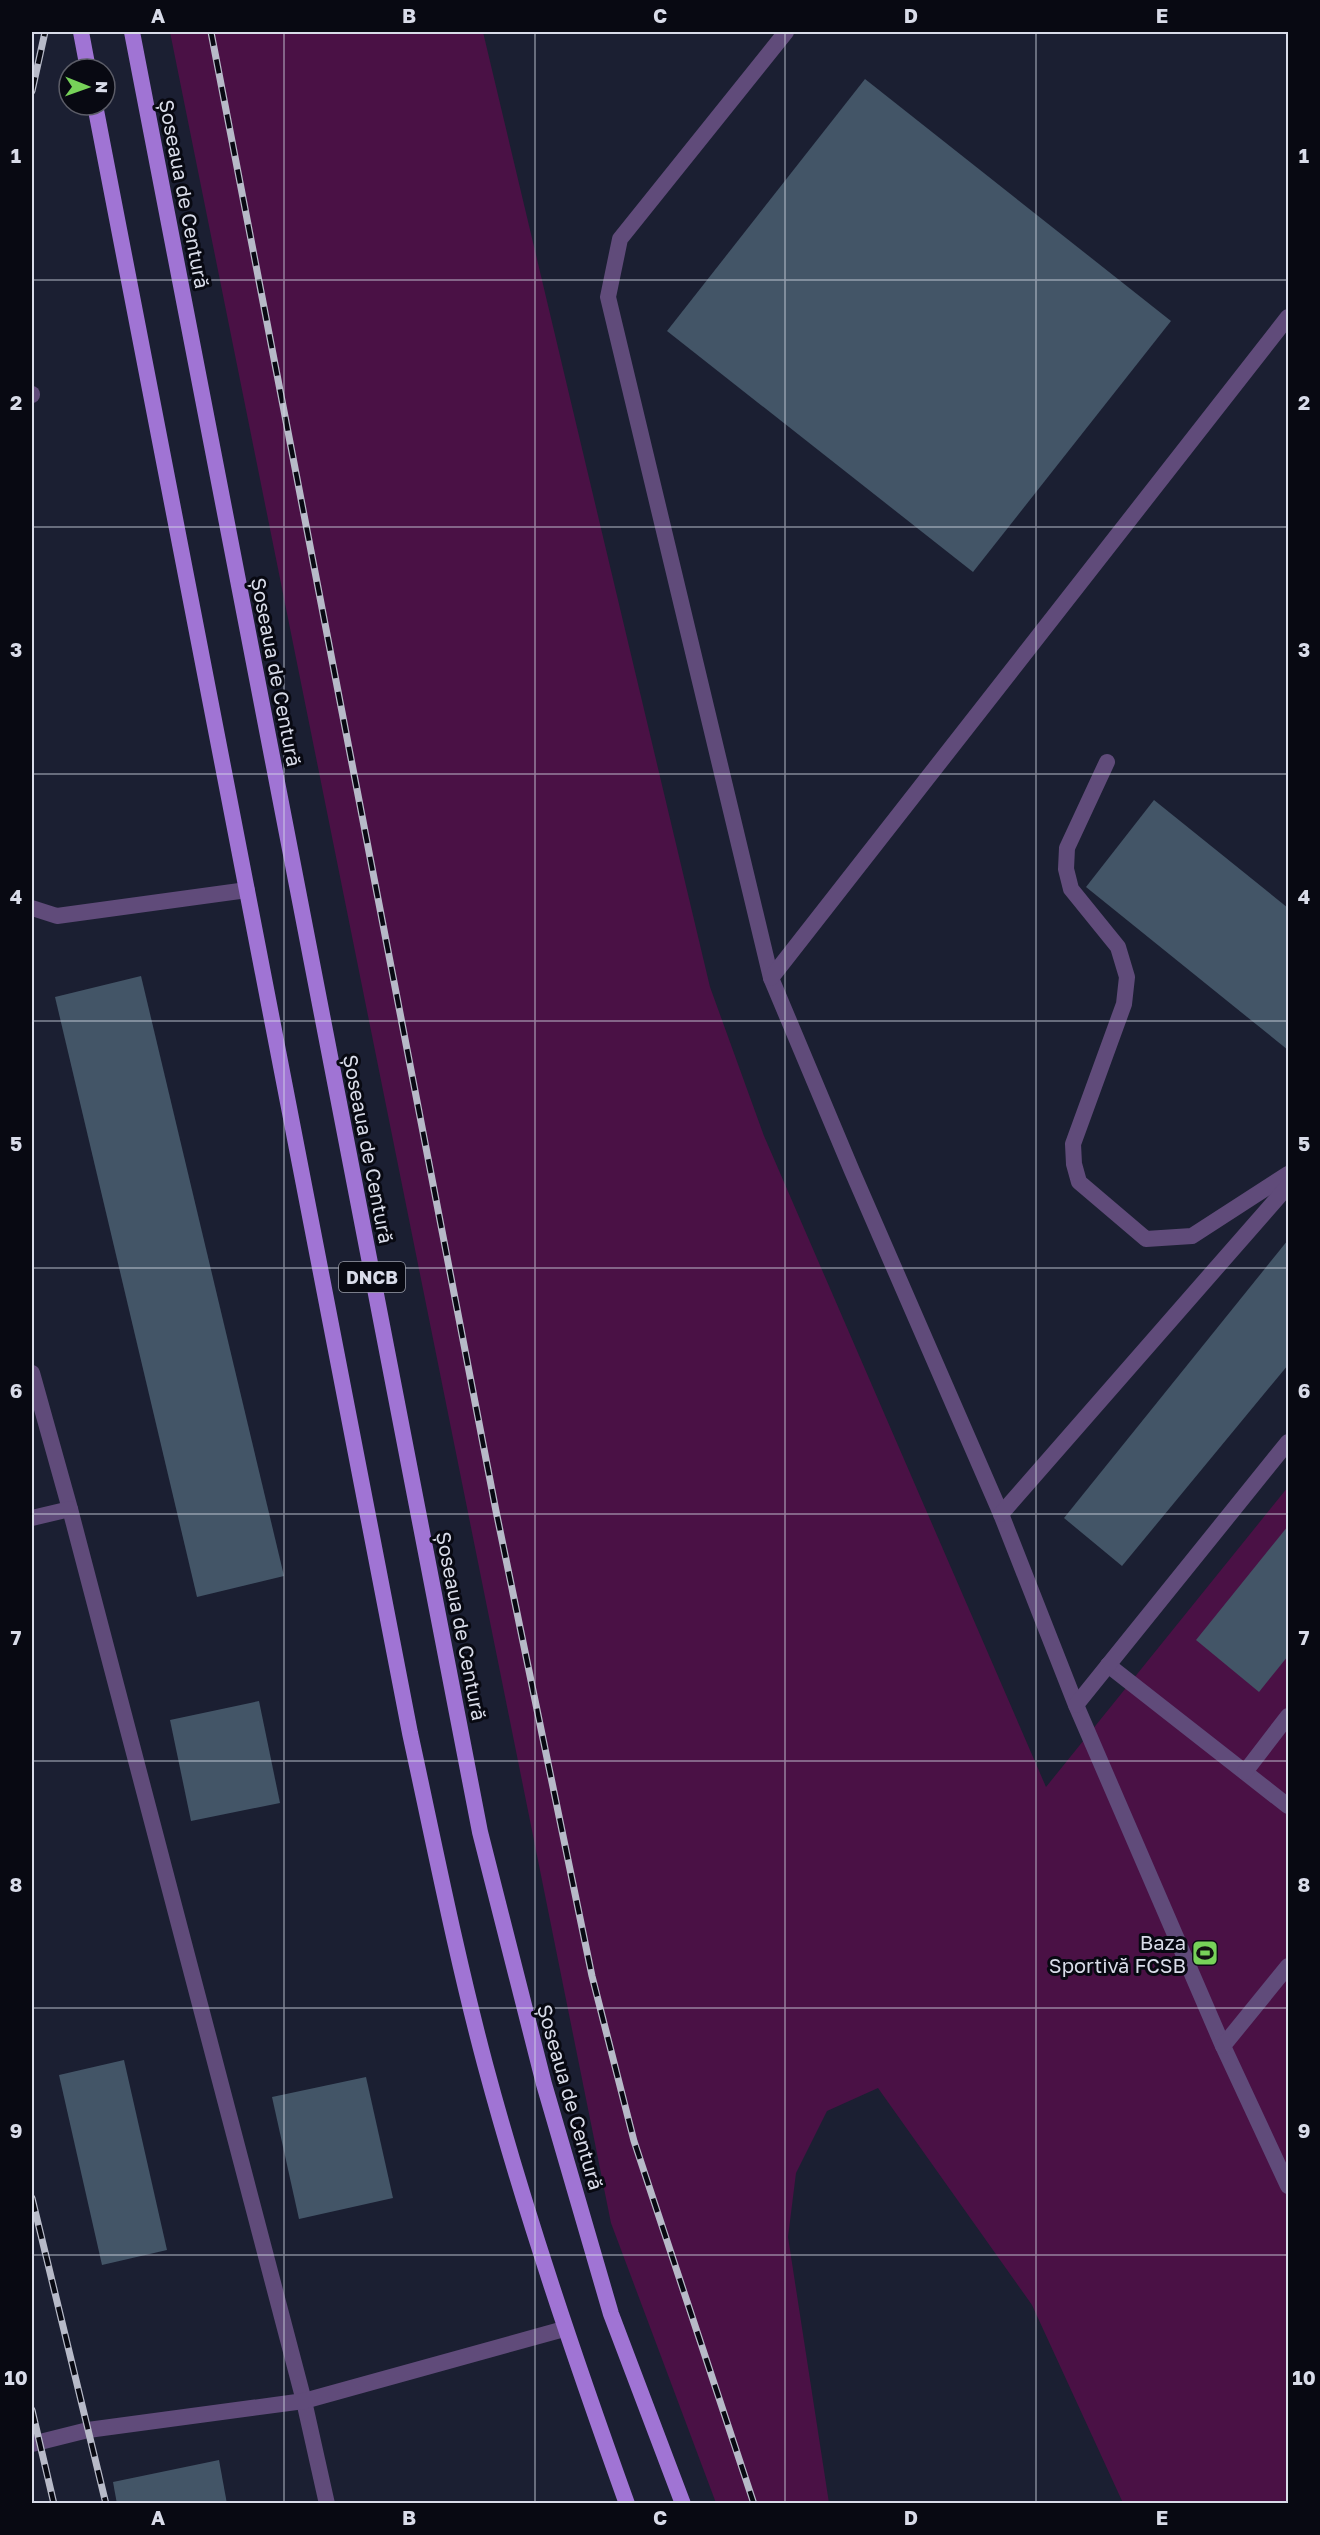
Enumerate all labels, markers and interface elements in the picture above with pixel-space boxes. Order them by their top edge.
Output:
text: A [151,3,165,27]
text: B [402,3,416,27]
text: C [653,3,667,27]
text: D [904,3,918,27]
text: E [1156,3,1168,27]
north arrow [57,57,117,117]
text: N [92,81,112,94]
street label: Șoseaua de Centură [154,98,215,291]
text: 1 [11,143,21,167]
text: 1 [1299,143,1309,167]
text: 2 [10,390,22,414]
text: 2 [1298,390,1310,414]
street label: Șoseaua de Centură [246,576,307,769]
text: 3 [10,637,22,661]
text: 3 [1298,637,1310,661]
text: 4 [10,884,22,908]
text: 4 [1298,884,1310,908]
street label: Șoseaua de Centură [338,1053,399,1246]
text: 5 [10,1131,22,1155]
text: 5 [1298,1131,1310,1155]
road number: DNCB [339,1262,405,1292]
text: 6 [10,1378,22,1402]
text: 6 [1298,1378,1310,1402]
street label: Șoseaua de Centură [431,1530,492,1723]
text: 7 [11,1625,22,1649]
text: 7 [1299,1625,1310,1649]
text: 8 [10,1872,22,1896]
text: 8 [1298,1872,1310,1896]
place label: Baza Sportivă FCSB [1049,1930,1186,1977]
sports icon: Baza Sportivă FCSB [1190,1938,1220,1968]
street label: Șoseaua de Centură [532,2001,609,2193]
text: 9 [10,2118,22,2142]
text: 9 [1298,2118,1310,2142]
text: 10 [4,2365,28,2389]
text: 10 [1292,2365,1316,2389]
text: A [151,2505,165,2529]
text: B [402,2505,416,2529]
text: C [653,2505,667,2529]
text: D [904,2505,918,2529]
text: E [1156,2505,1168,2529]

